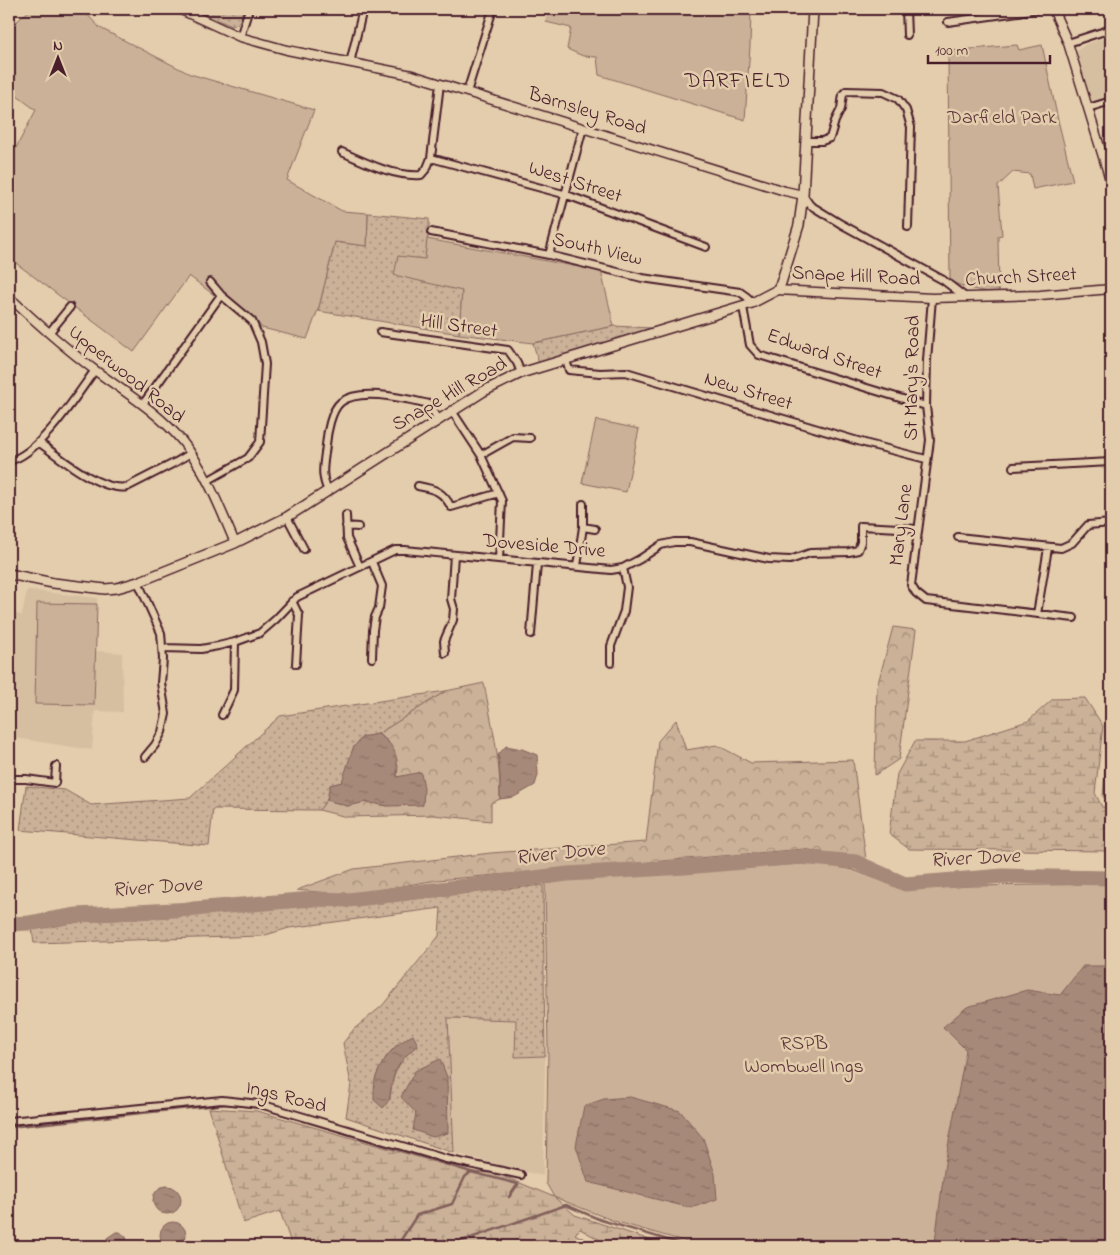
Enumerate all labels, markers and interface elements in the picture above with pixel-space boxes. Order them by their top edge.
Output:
north arrow [32,32,82,82]
scale bar [928,32,1050,64]
text: N [53,36,63,57]
text: 100 m [935,40,968,62]
district label: DARFIELD [684,66,791,98]
street label: Barnsley Road [523,80,650,144]
park label: Darfield Park [946,104,1057,133]
street label: West Street [525,154,626,212]
street label: South View [549,226,645,274]
street label: Snape Hill Road [791,259,921,295]
street label: Church Street [964,261,1078,295]
street label: Hill Street [419,307,500,347]
street label: St Mary's Road [897,315,929,441]
street label: Upperwood Road [61,319,191,431]
street label: Edward Street [762,322,886,388]
street label: Snape Hill Road [387,350,513,440]
street label: New Street [700,365,796,419]
street label: Mary Lane [883,482,921,568]
street label: Doveside Drive [480,527,607,567]
water label: River Dove [514,834,608,874]
water label: River Dove [929,842,1022,876]
water label: River Dove [111,870,204,906]
park label: RSPB Wombwell Ings [744,1030,864,1083]
street label: Ings Road [242,1074,329,1123]

